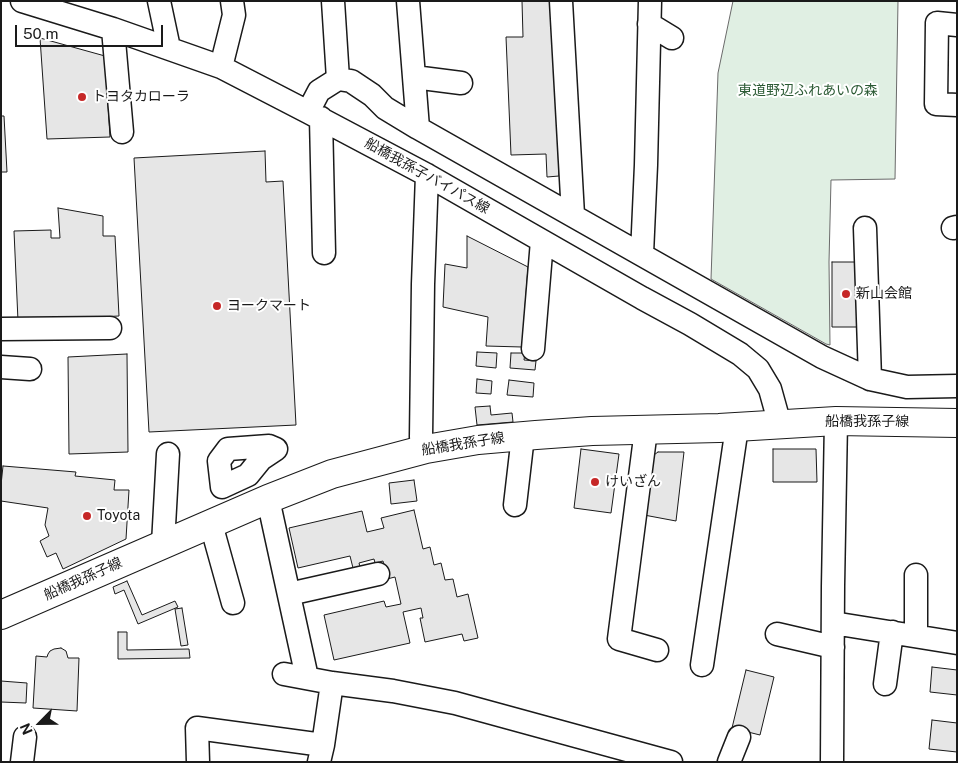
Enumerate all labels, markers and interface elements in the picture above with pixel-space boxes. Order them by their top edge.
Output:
scale bar [18,15,165,47]
text: 50 m [23,25,58,42]
park label: 東道野辺ふれあいの森 [738,83,878,99]
place label: トヨタカローラ [92,89,190,105]
marker: トヨタカローラ [76,91,88,103]
street label: 船橋我孫子バイパス線 [362,135,492,217]
place label: 新山会館 [856,286,912,302]
marker: 新山会館 [840,288,852,300]
place label: ヨークマート [227,298,311,314]
marker: ヨークマート [211,300,223,312]
street label: 船橋我孫子線 [825,414,909,430]
street label: 船橋我孫子線 [420,429,506,459]
place label: けいざん [605,474,661,490]
marker: けいざん [589,476,601,488]
place label: Toyota [97,508,140,524]
marker: Toyota [81,510,93,522]
street label: 船橋我孫子線 [41,554,125,604]
north arrow [15,698,65,748]
text: N [17,721,36,737]

